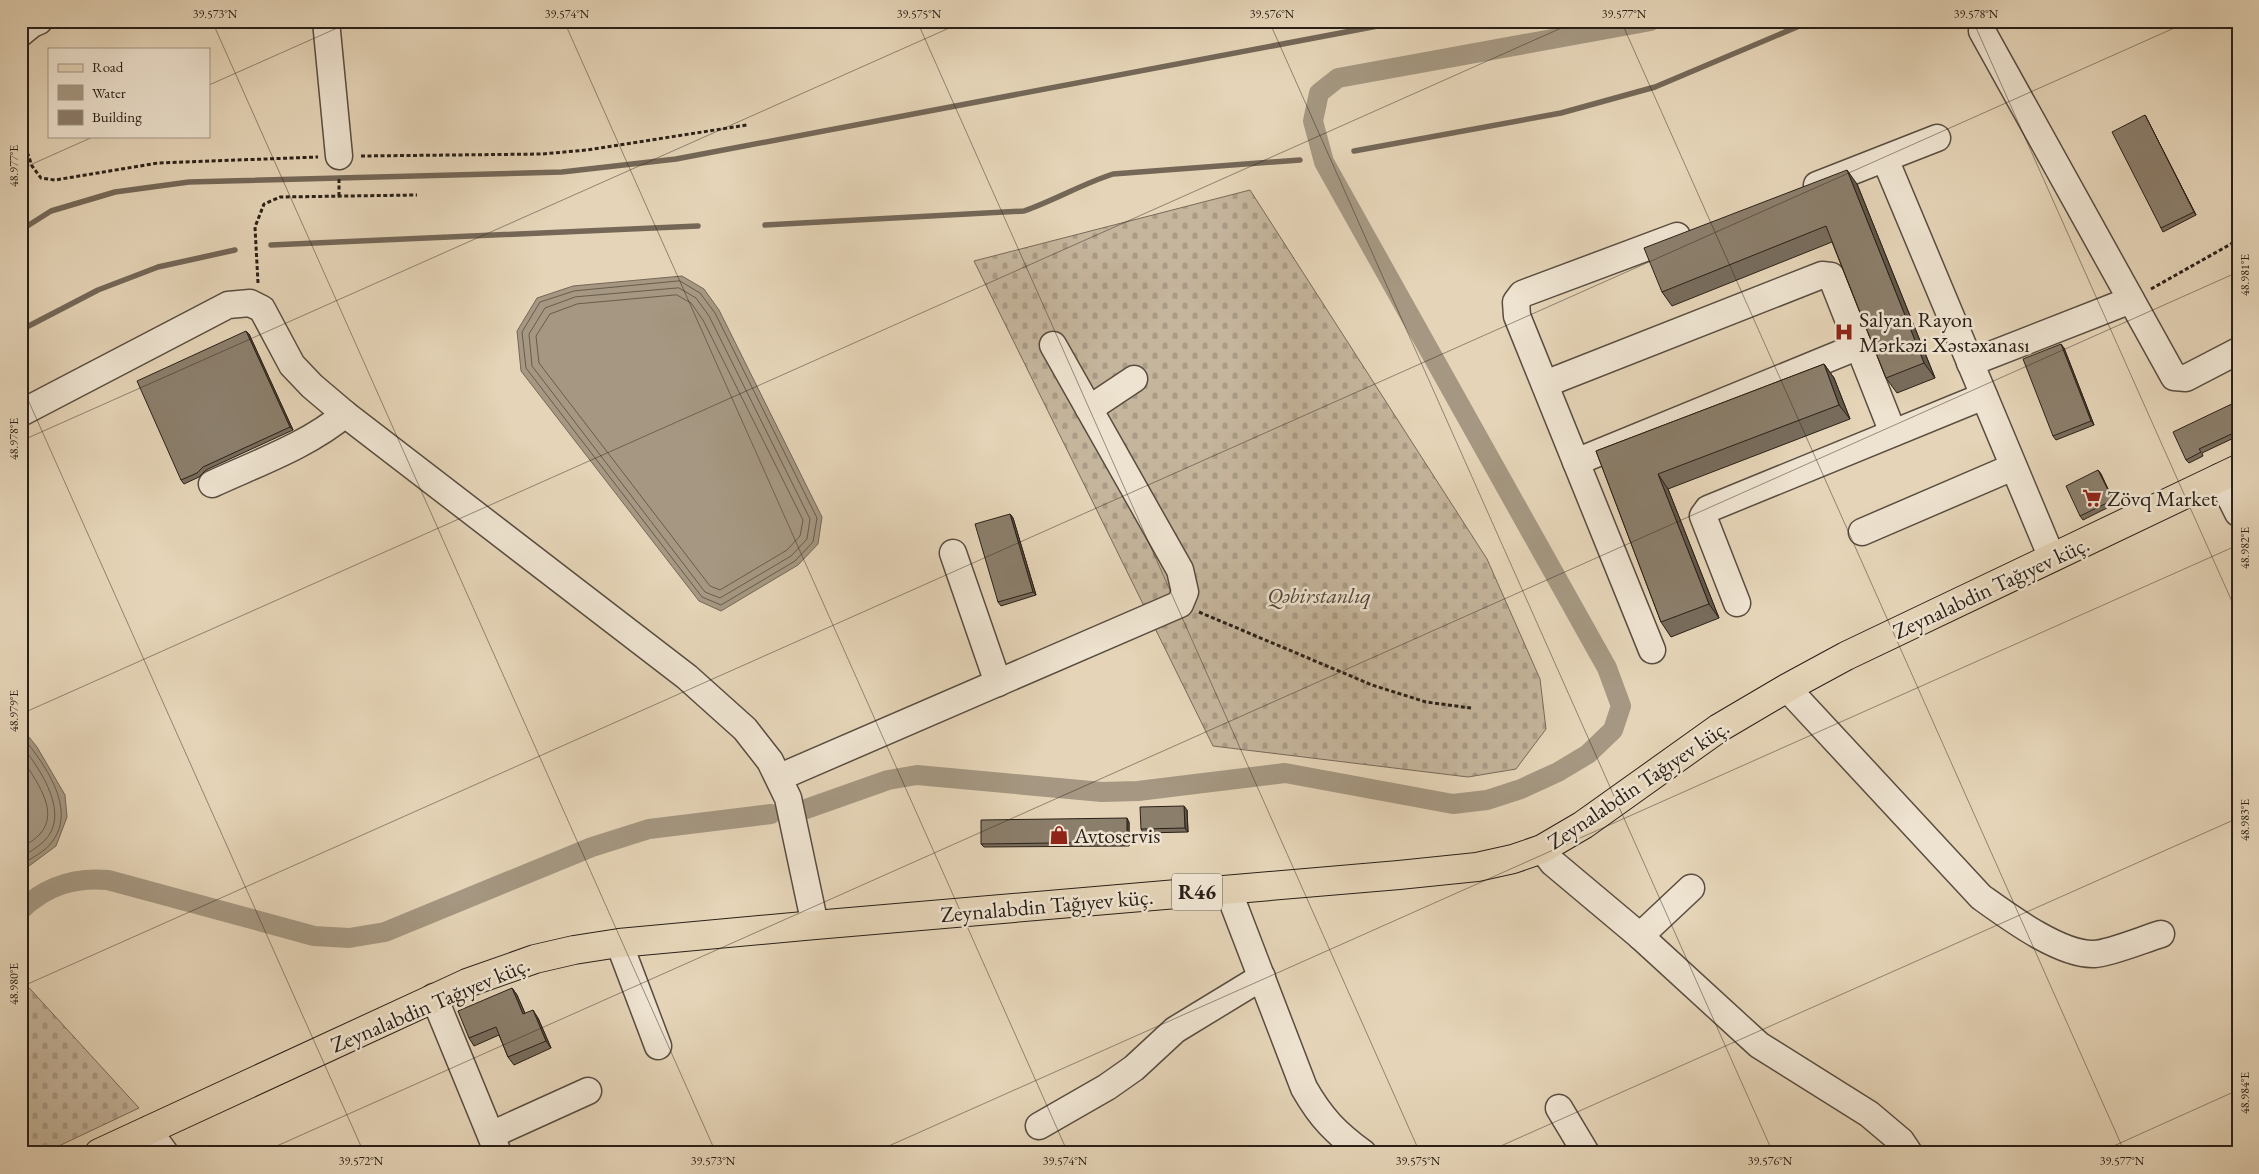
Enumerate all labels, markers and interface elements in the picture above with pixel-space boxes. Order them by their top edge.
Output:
text: 39.573°N [193,6,238,22]
text: 39.574°N [545,6,590,22]
text: 39.575°N [897,6,942,22]
text: 39.576°N [1250,6,1295,22]
text: 39.577°N [1602,6,1647,22]
text: 39.578°N [1954,6,1999,22]
legend [48,48,210,138]
text: Road [92,57,124,76]
text: Water [92,83,126,102]
text: Building [92,107,142,126]
text: 48.977°E [6,145,22,187]
text: 48.981°E [2237,254,2253,296]
place label: Salyan Rayon Mərkəzi Xəstəxanası [1859,305,2030,359]
hospital icon: Salyan Rayon Mərkəzi Xəstəxanası [1833,321,1855,343]
text: 48.978°E [6,418,22,460]
place label: Zövq Market [2107,484,2217,513]
supermarket icon: Zövq Market [2081,487,2103,509]
text: 48.982°E [2237,527,2253,569]
street label: Zeynalabdin Tağıyev küç. [1888,529,2094,646]
park label: Qəbirstanlıq [1267,581,1371,610]
text: 48.979°E [6,690,22,732]
street label: Zeynalabdin Tağıyev küç. [1542,713,1735,856]
text: 48.983°E [2237,799,2253,841]
place label: Avtoservis [1073,821,1160,850]
shop icon: Avtoservis [1048,824,1070,846]
road number: R46 [1172,874,1222,910]
street label: Zeynalabdin Tağıyev küç. [939,882,1155,929]
street label: Zeynalabdin Tağıyev küç. [326,949,534,1060]
text: 48.980°E [6,963,22,1005]
text: 48.984°E [2237,1072,2253,1114]
text: 39.572°N [339,1153,384,1169]
text: 39.573°N [691,1153,736,1169]
text: 39.574°N [1043,1153,1088,1169]
text: 39.575°N [1396,1153,1441,1169]
text: 39.576°N [1748,1153,1793,1169]
text: 39.577°N [2100,1153,2145,1169]

